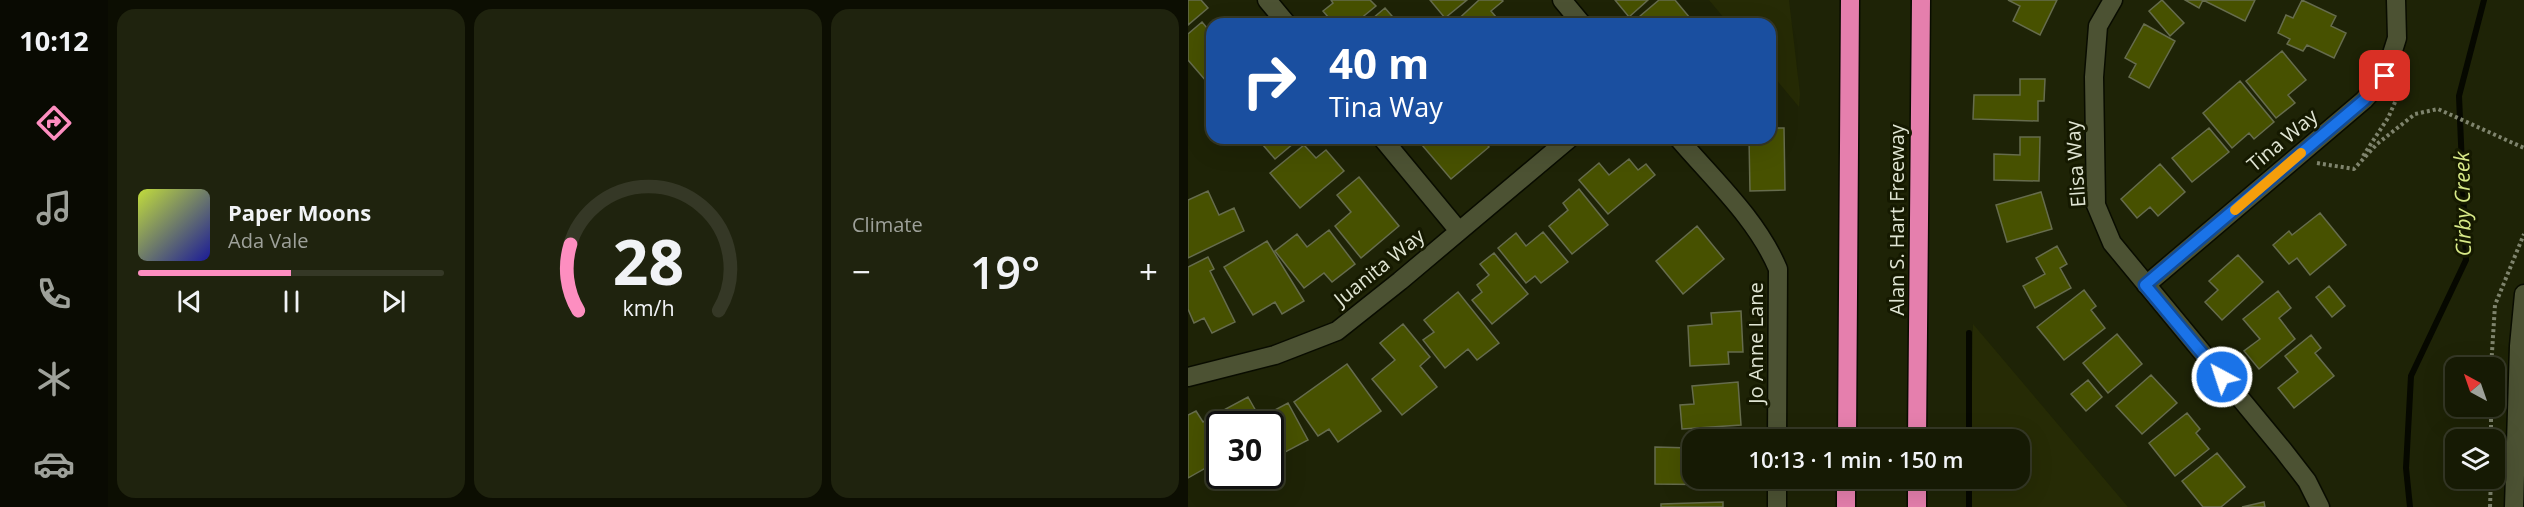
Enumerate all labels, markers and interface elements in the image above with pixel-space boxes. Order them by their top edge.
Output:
text: 10:12 [19,22,89,59]
text: 40 m [1329,34,1429,91]
icon: right [1230,42,1308,120]
pin [2359,50,2410,101]
icon: arrive [2368,59,2401,92]
text: Tina Way [1329,88,1443,125]
icon: directions [33,102,75,144]
street label: Tina Way [2241,102,2324,177]
street label: Elisa Way [2058,119,2091,208]
street label: Alan S. Hart Freeway [1883,123,1910,316]
water label: Cirby Creek [2447,151,2477,257]
icon: music [33,187,75,229]
text: Paper Moons [228,197,371,227]
text: Climate [852,211,923,238]
text: 28 [612,218,684,303]
street label: Juanita Way [1327,222,1431,313]
text: Ada Vale [228,227,309,254]
text: 19° [970,241,1040,302]
text: − [852,249,871,294]
text: + [1139,249,1158,294]
icon: phone [33,273,75,315]
street label: Jo Anne Lane [1742,282,1769,406]
icon: previous [173,285,206,318]
icon: pause [275,285,308,318]
icon: next [377,285,410,318]
text: km/h [622,293,674,322]
position arrow [2190,345,2254,409]
north arrow [2445,357,2505,417]
map controls [2445,357,2505,489]
icon: climate [33,358,75,400]
speed limit sign: 30 [1206,411,1284,489]
button: layers [2445,429,2505,489]
icon: car [33,443,75,485]
text: 10:13 · 1 min · 150 m [1748,444,1964,474]

